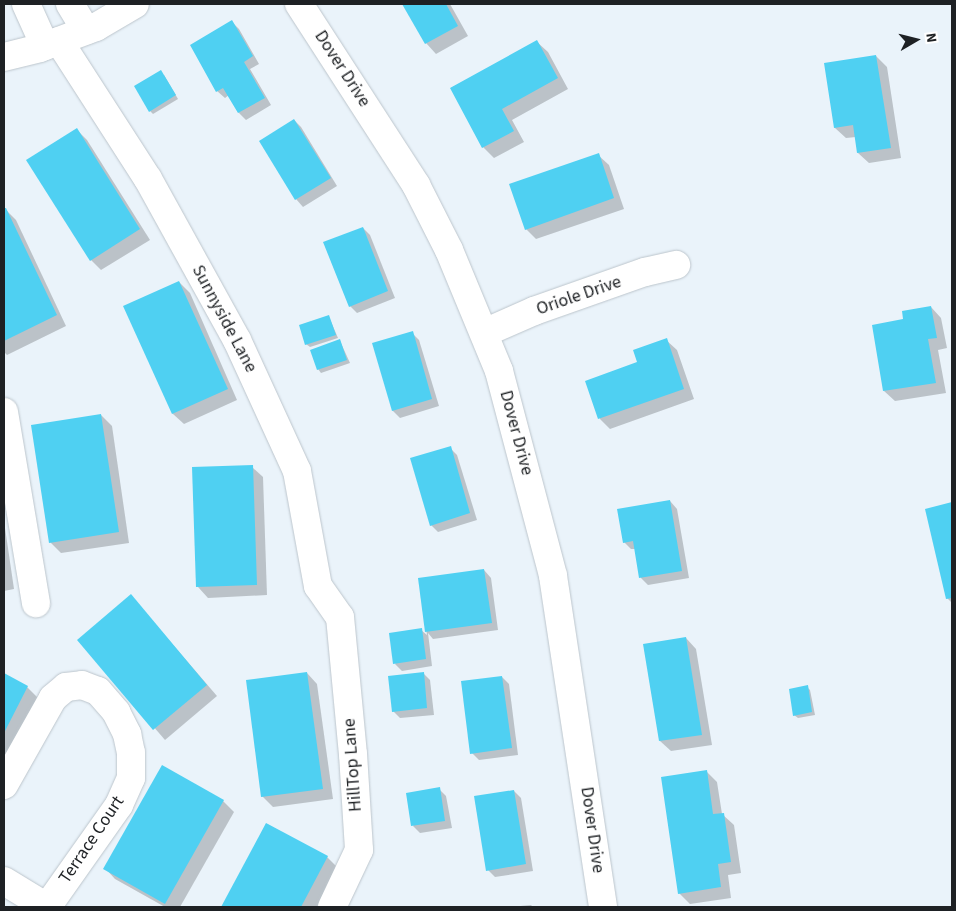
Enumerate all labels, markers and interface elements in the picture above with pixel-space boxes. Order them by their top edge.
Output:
north arrow [891,15,941,65]
street label: Dover Drive [309,27,375,111]
text: N [920,32,941,44]
street label: Sunnyside Lane [187,262,261,376]
street label: Oriole Drive [534,271,624,321]
street label: Dover Drive [494,388,538,478]
street label: HillTop Lane [339,717,367,813]
street label: Dover Drive [575,785,609,875]
street label: Terrace Court [55,792,129,888]

